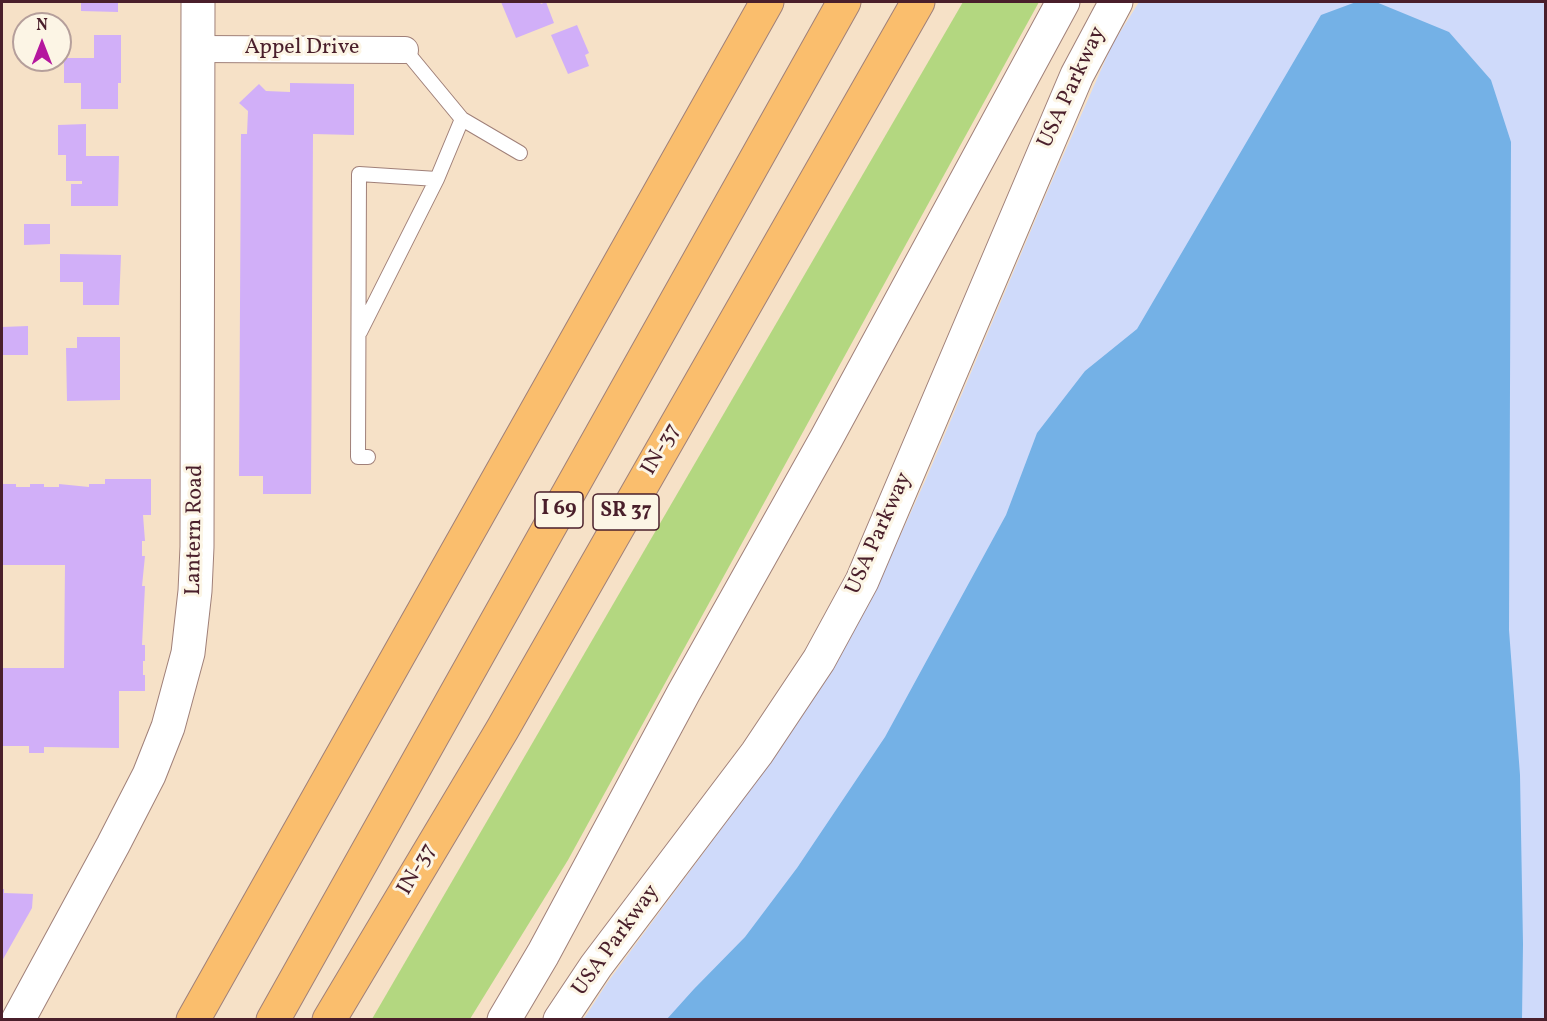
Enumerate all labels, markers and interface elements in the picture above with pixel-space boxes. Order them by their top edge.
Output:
north arrow [12,12,72,72]
text: N [36,15,48,37]
street label: USA Parkway [1033,23,1113,153]
street label: Appel Drive [245,36,359,62]
street label: IN-37 [637,419,687,481]
street label: Lantern Road [182,464,210,596]
street label: USA Parkway [841,469,919,599]
road number: I 69 [535,492,583,528]
road number: SR 37 [593,494,659,530]
street label: IN-37 [393,839,443,901]
street label: USA Parkway [568,880,666,1002]

